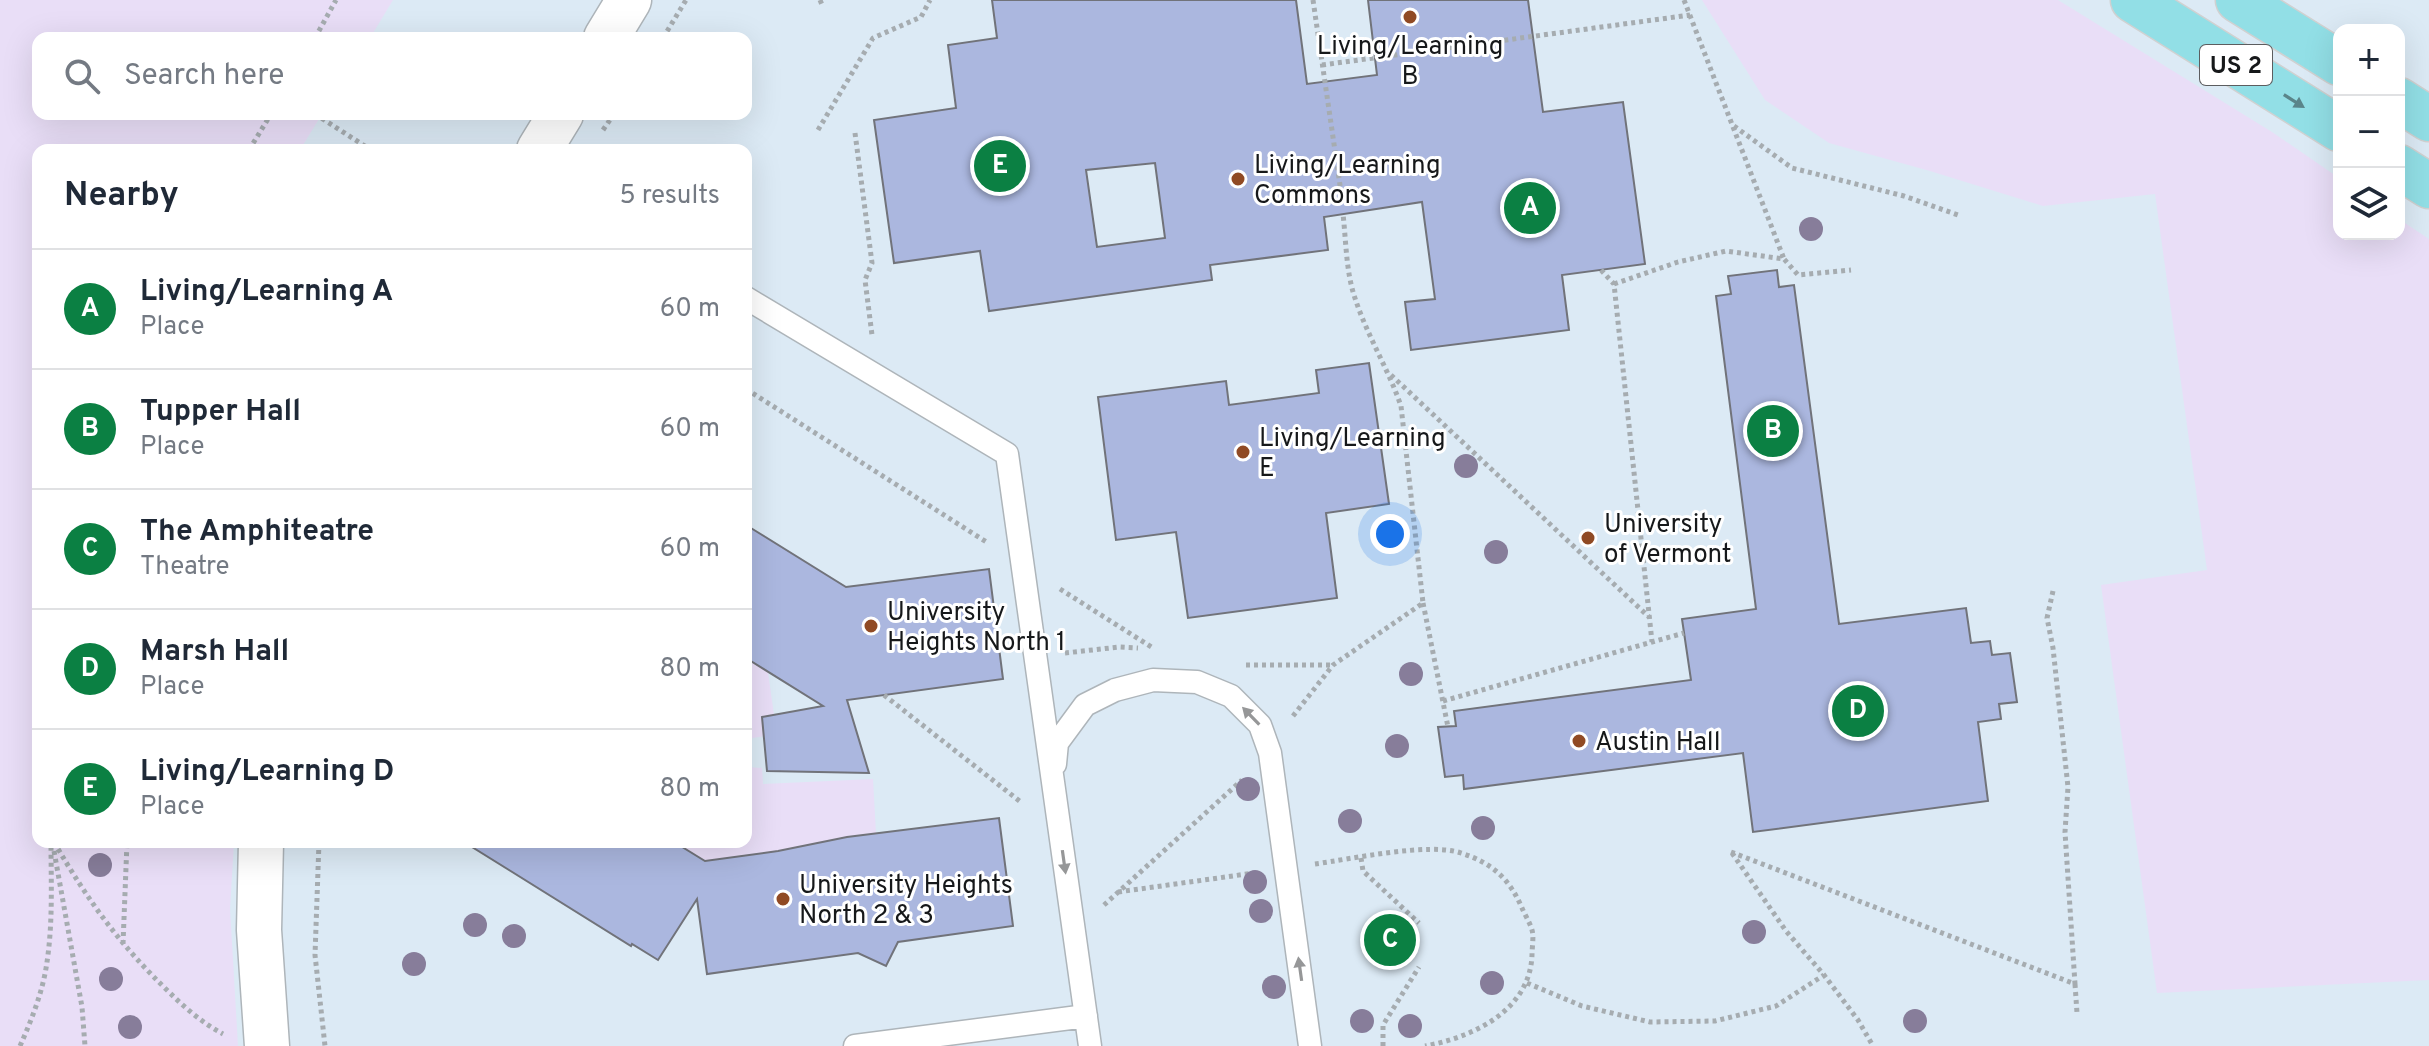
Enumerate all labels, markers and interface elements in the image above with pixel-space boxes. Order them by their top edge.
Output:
marker: Living/Learning B [1401,8,1419,26]
map controls [2333,24,2405,240]
button: + [2333,24,2405,96]
place label: Living/Learning B [1317,31,1503,94]
search box [32,32,752,120]
road number: US 2 [2200,45,2272,85]
icon: search [60,54,104,98]
text: Search here [124,58,284,95]
one-way arrow [2283,93,2305,107]
button: − [2333,96,2405,168]
pin: E [974,136,1026,196]
place label: Living/Learning Commons [1254,150,1441,213]
button: layers [2333,168,2405,240]
marker: Living/Learning Commons [1229,170,1247,188]
text: Nearby [64,175,179,218]
pin: A [1504,178,1556,238]
text: 5 results [619,180,720,213]
text: Living/Learning A [140,274,393,311]
text: A [81,293,99,326]
text: 60 m [660,293,720,326]
text: Place [140,311,204,344]
text: Tupper Hall [140,394,301,431]
pin: B [1747,401,1799,461]
text: B [81,413,99,446]
text: 60 m [660,413,720,446]
place label: Living/Learning E [1259,423,1446,486]
text: Place [140,431,204,464]
marker: Living/Learning E [1234,443,1252,461]
place label: University of Vermont [1604,509,1732,572]
text: The Amphiteatre [140,514,374,551]
your location [1370,514,1410,554]
marker: University of Vermont [1579,529,1597,547]
text: C [82,533,98,566]
text: 60 m [660,533,720,566]
text: Theatre [140,551,230,584]
place label: University Heights North 1 [887,597,1066,660]
marker: University Heights North 1 [862,617,880,635]
text: Marsh Hall [140,634,289,671]
text: D [81,653,99,686]
text: 80 m [660,653,720,686]
text: Place [140,671,204,704]
pin: D [1832,681,1884,741]
one-way arrow [1242,707,1260,726]
place label: Austin Hall [1595,727,1720,760]
marker: Austin Hall [1570,732,1588,750]
text: Living/Learning D [140,754,394,791]
text: E [82,773,98,806]
text: 80 m [660,773,720,806]
text: Place [140,791,204,824]
one-way arrow [1058,850,1071,875]
place label: University Heights North 2 & 3 [799,870,1013,933]
marker: University Heights North 2 & 3 [774,890,792,908]
pin: C [1364,910,1416,970]
one-way arrow [1293,956,1306,981]

